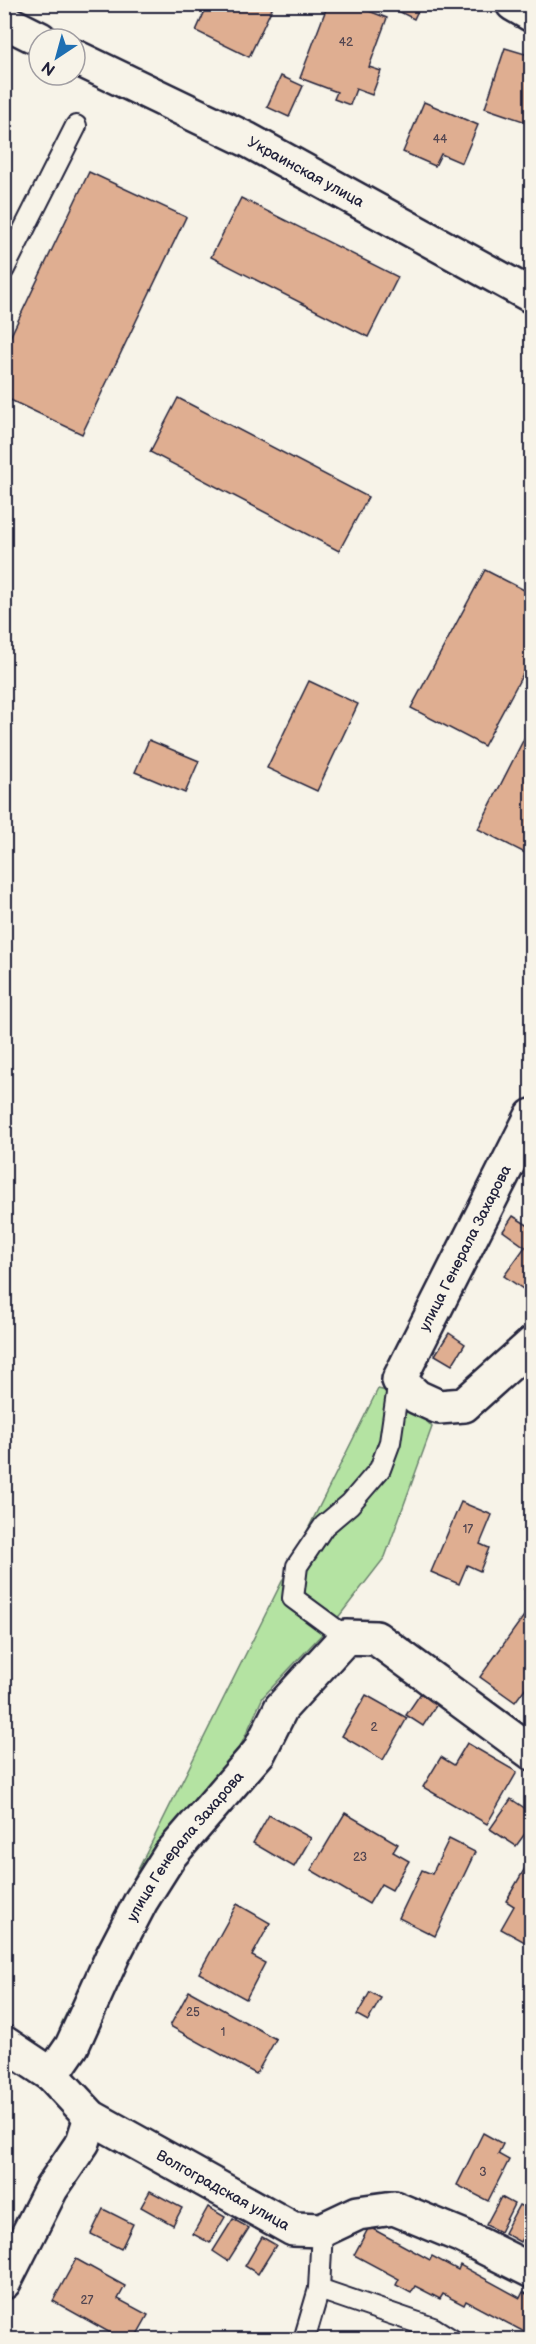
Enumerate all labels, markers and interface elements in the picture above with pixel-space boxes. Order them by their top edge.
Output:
north arrow [27,27,87,87]
house number: 42 [339,35,353,50]
text: N [39,57,60,79]
house number: 44 [433,132,448,147]
street label: Украинская улица [244,133,367,212]
street label: улица Генерала Захарова [415,1162,516,1334]
house number: 17 [463,1522,473,1537]
house number: 2 [370,1720,378,1735]
street label: улица Генерала Захарова [123,1767,248,1925]
house number: 23 [353,1850,367,1865]
house number: 25 [186,2005,200,2020]
house number: 1 [221,2025,225,2040]
street label: Волгоградская улица [153,2146,293,2235]
house number: 3 [479,2165,487,2180]
house number: 27 [81,2293,94,2308]

